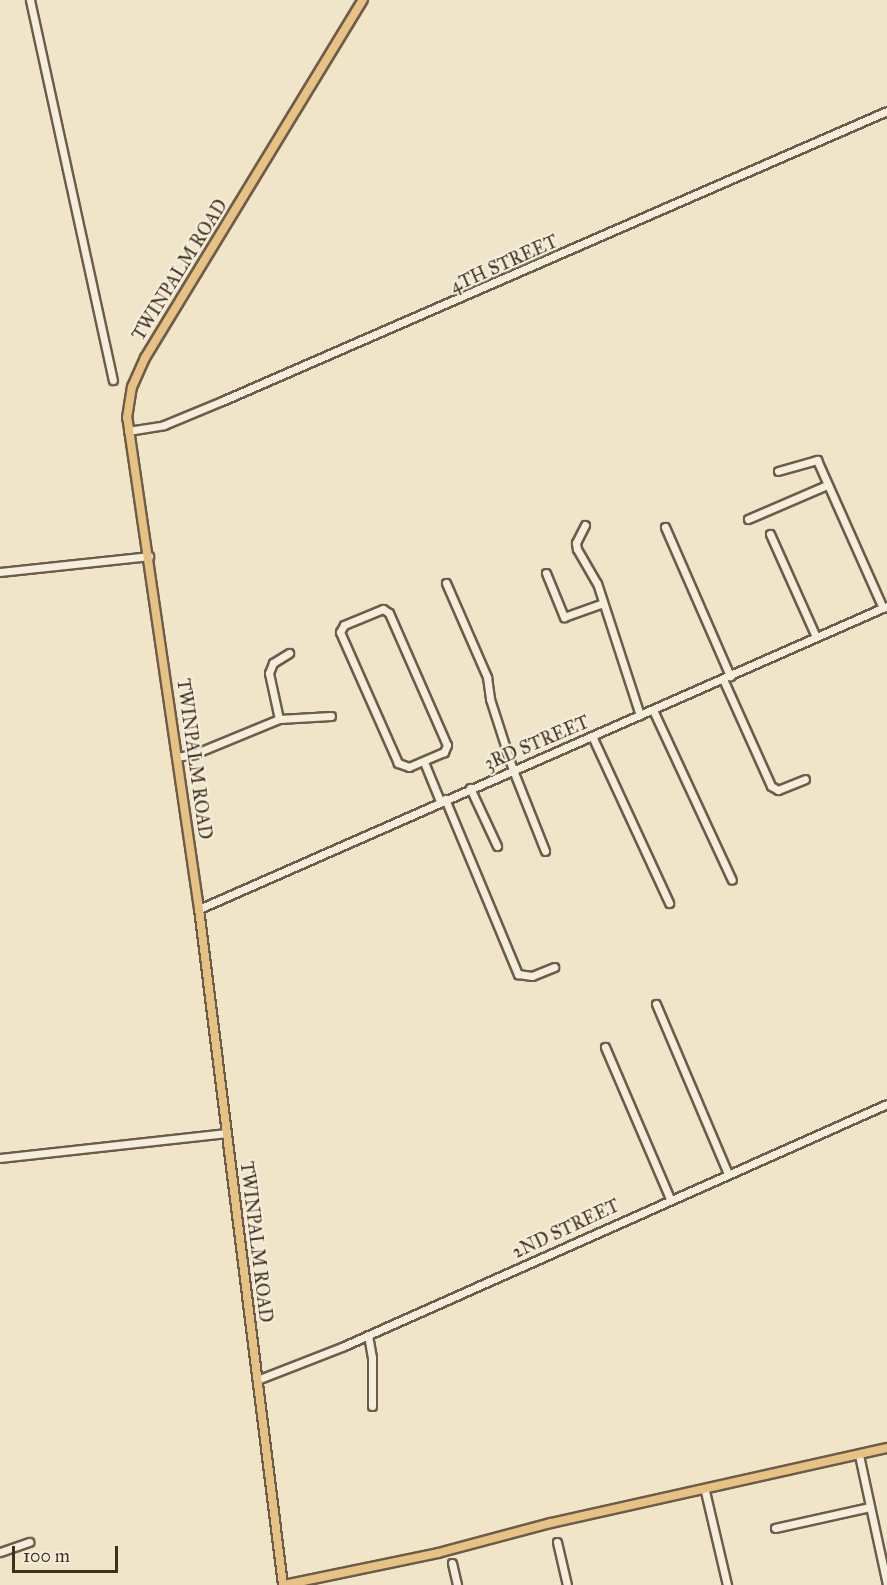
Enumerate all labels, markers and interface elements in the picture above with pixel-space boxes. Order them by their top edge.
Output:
street label: TWINPALM ROAD [128,195,232,345]
street label: 4TH STREET [447,231,561,297]
street label: TWINPALM ROAD [172,677,216,841]
street label: 3RD STREET [481,711,593,775]
street label: TWINPALM ROAD [235,1160,277,1324]
street label: 2ND STREET [509,1195,623,1263]
scale bar [15,1534,122,1572]
text: 100 m [23,1545,70,1567]

